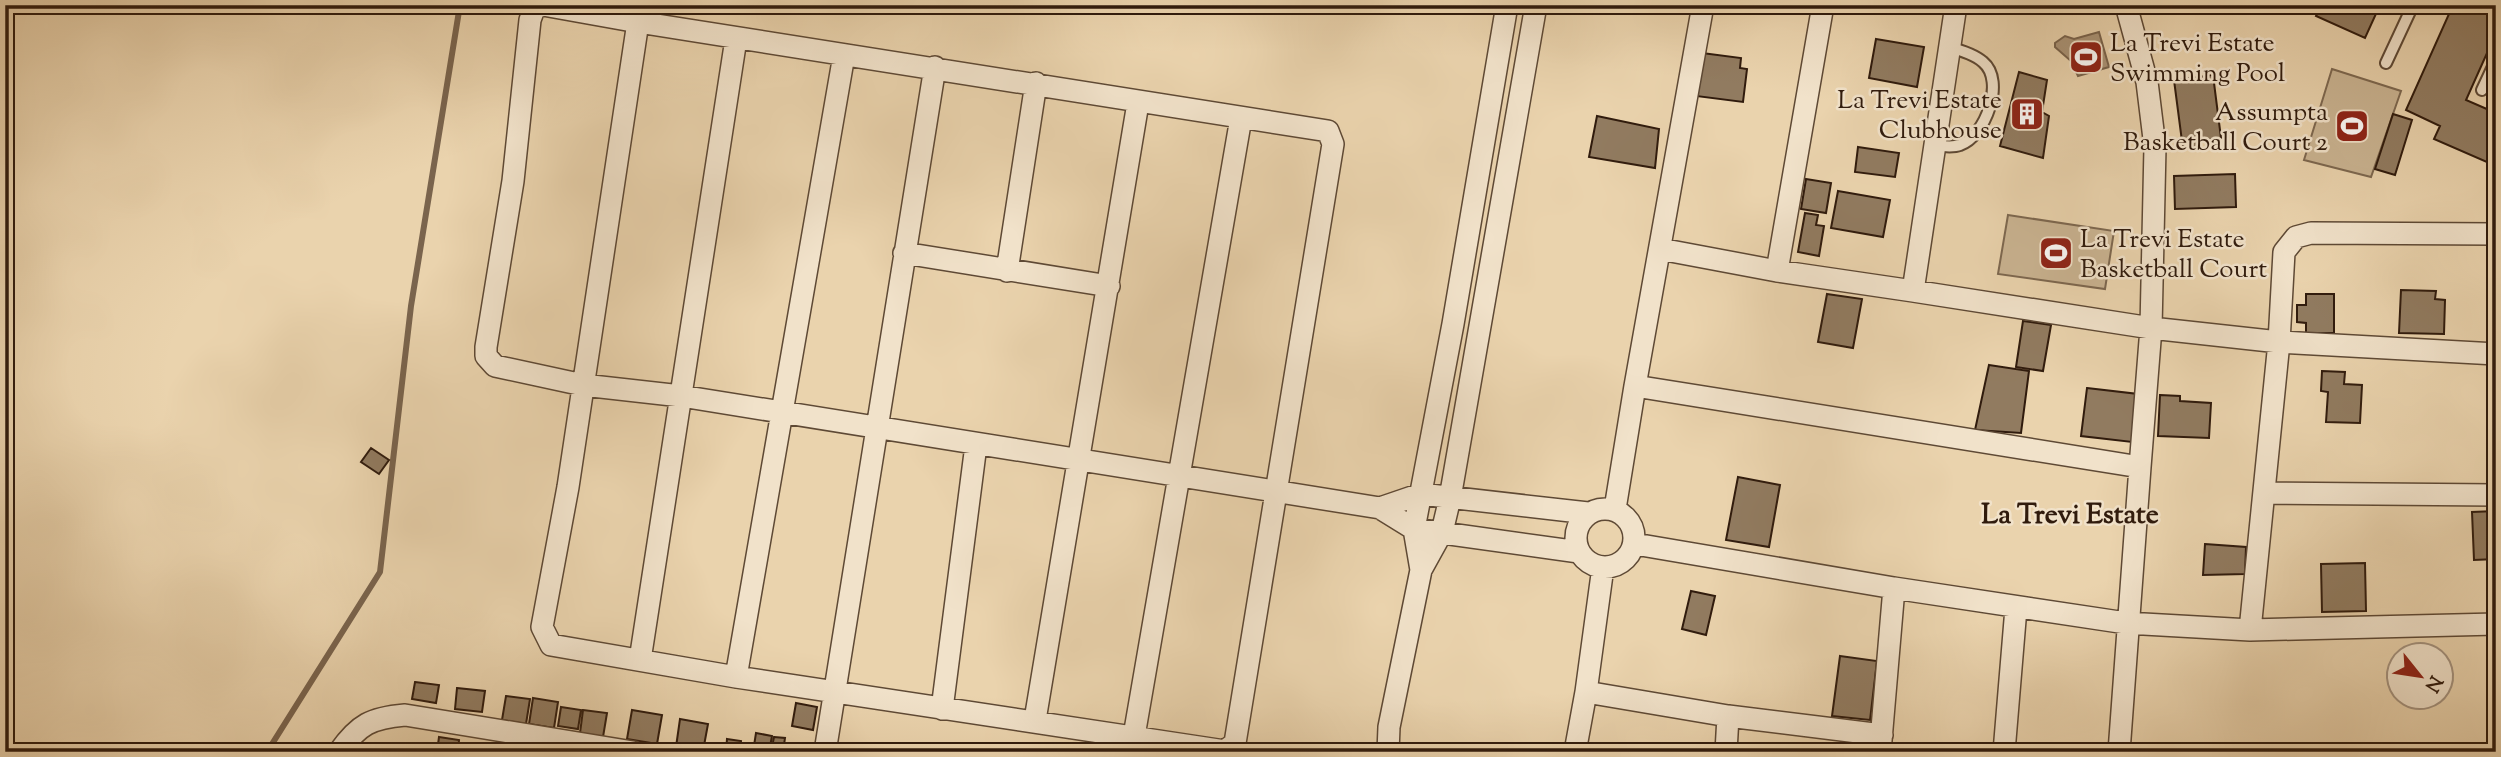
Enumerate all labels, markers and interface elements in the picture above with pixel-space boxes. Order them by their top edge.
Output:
place label: La Trevi Estate Swimming Pool [2110,26,2285,93]
sports icon: La Trevi Estate Swimming Pool [2067,38,2105,76]
place label: La Trevi Estate Clubhouse [1837,83,2002,150]
building icon: La Trevi Estate Clubhouse [2008,95,2046,133]
place label: Assumpta Basketball Court 2 [2123,95,2328,162]
sports icon: Assumpta Basketball Court 2 [2333,107,2371,145]
place label: La Trevi Estate Basketball Court [2080,222,2267,289]
sports icon: La Trevi Estate Basketball Court [2037,234,2075,272]
district label: La Trevi Estate [1981,496,2159,536]
north arrow [2386,642,2456,712]
text: N [2417,670,2448,697]

